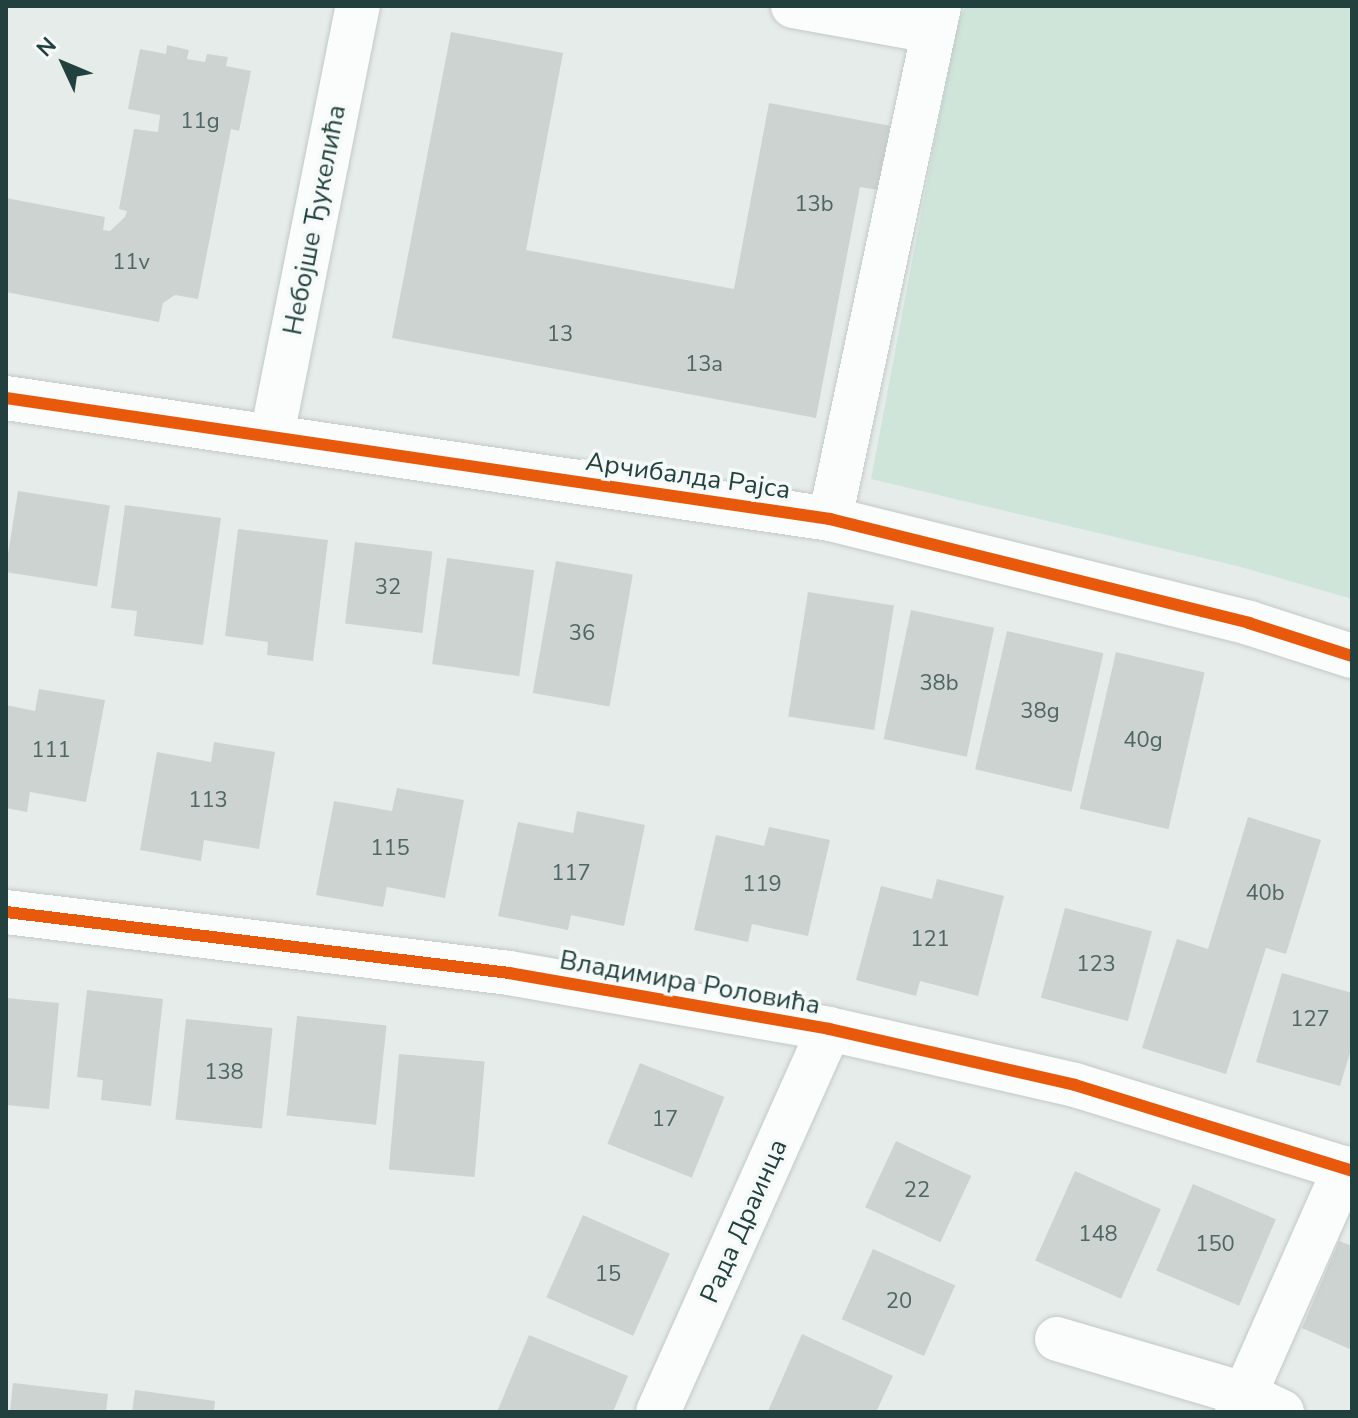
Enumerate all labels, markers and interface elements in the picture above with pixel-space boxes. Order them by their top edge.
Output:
north arrow [24,24,104,104]
text: N [30,31,63,64]
street label: Небојше Ђукелића [277,102,353,338]
house number: 11g [180,109,220,135]
house number: 13b [794,192,834,218]
house number: 11v [112,250,150,276]
house number: 13 [547,322,573,348]
house number: 13a [685,352,723,378]
street label: Арчибалда Рајса [584,446,792,506]
house number: 32 [375,575,401,601]
house number: 36 [569,621,595,647]
house number: 38b [919,671,959,697]
house number: 38g [1020,699,1060,725]
house number: 40g [1123,728,1163,754]
house number: 111 [31,738,71,764]
house number: 113 [188,788,228,814]
house number: 115 [370,836,410,862]
house number: 117 [551,861,591,887]
house number: 119 [742,872,782,898]
house number: 40b [1245,881,1285,907]
house number: 121 [910,927,950,953]
street label: Владимира Роловића [557,945,823,1021]
house number: 123 [1076,952,1116,978]
house number: 127 [1290,1007,1330,1033]
house number: 138 [204,1060,244,1086]
house number: 17 [652,1107,678,1133]
street label: Рада Драинца [694,1134,794,1308]
house number: 22 [904,1178,930,1204]
house number: 148 [1078,1222,1118,1248]
house number: 150 [1195,1232,1235,1258]
house number: 15 [595,1262,621,1288]
house number: 20 [886,1289,912,1315]

